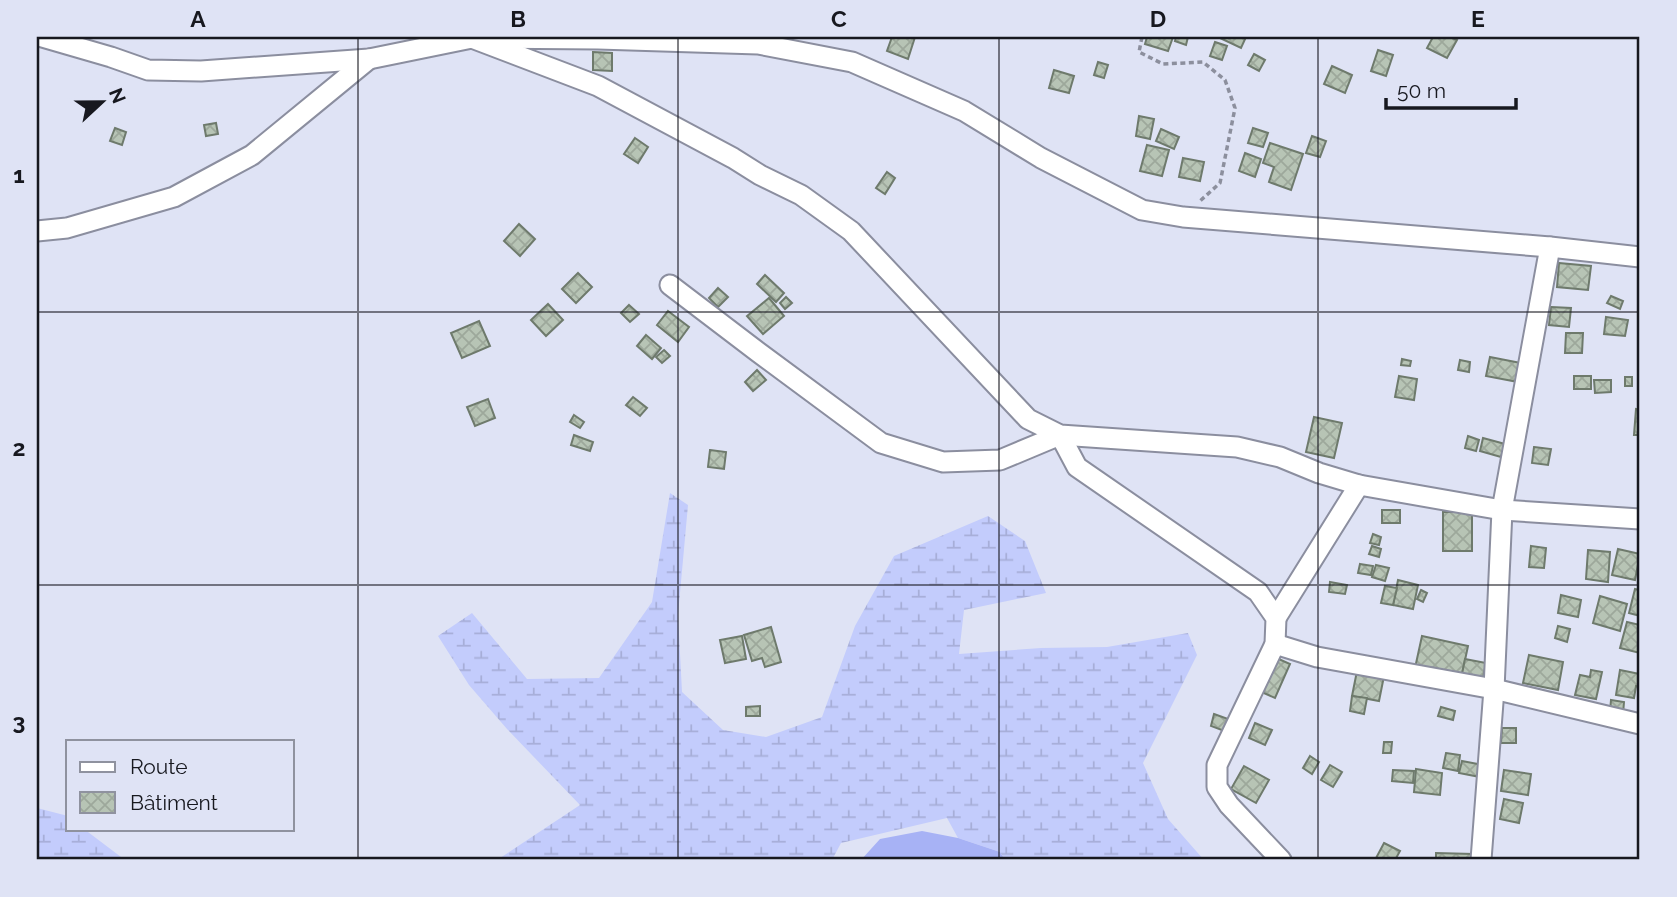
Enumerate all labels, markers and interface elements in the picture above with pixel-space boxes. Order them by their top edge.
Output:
text: A [190,5,206,32]
text: B [510,5,526,32]
text: C [831,5,847,32]
text: D [1150,5,1166,32]
text: E [1471,5,1485,32]
north arrow [66,66,136,136]
scale bar [1386,66,1516,110]
text: 50 m [1397,78,1446,103]
text: N [105,85,131,106]
text: 1 [13,161,25,188]
text: 2 [13,434,25,461]
text: 3 [13,708,25,735]
legend [66,740,294,830]
text: Route [130,754,188,779]
text: Bâtiment [130,790,218,815]

